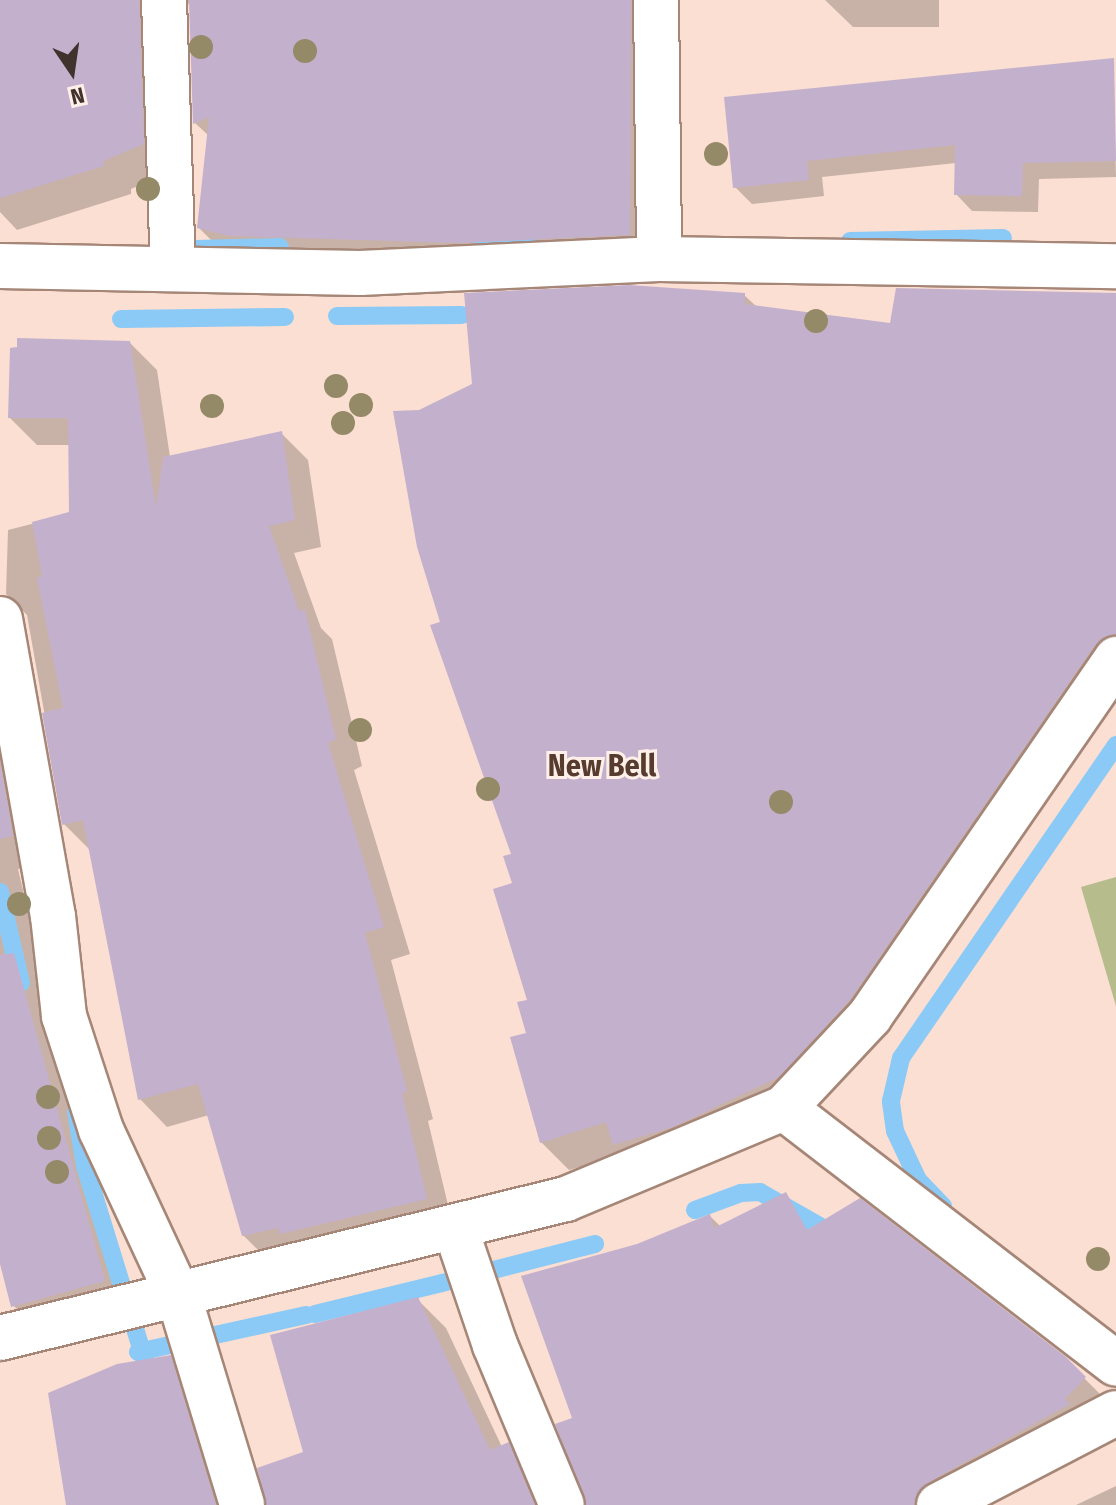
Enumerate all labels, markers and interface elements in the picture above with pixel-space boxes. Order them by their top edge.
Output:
north arrow [32,32,112,112]
text: N [68,81,87,111]
district label: New Bell [548,748,656,784]

